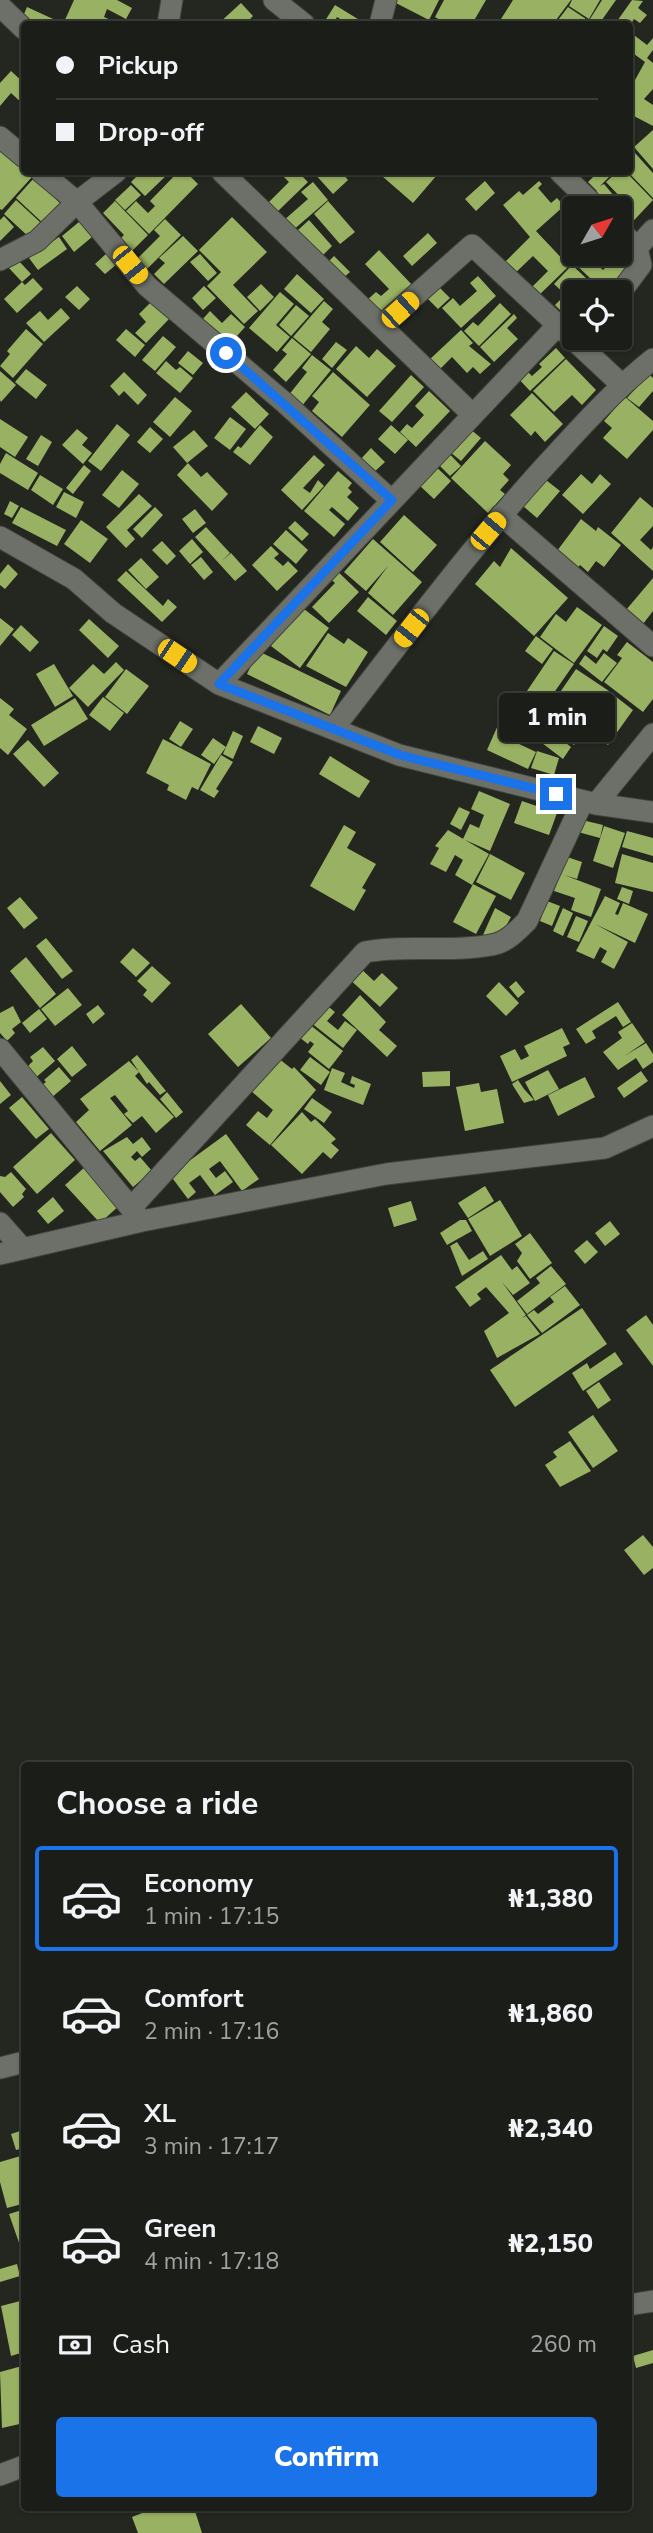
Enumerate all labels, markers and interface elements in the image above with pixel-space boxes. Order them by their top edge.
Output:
text: Pickup [98,48,178,83]
text: Drop-off [98,115,204,150]
north arrow [562,196,632,266]
map controls [562,196,632,350]
car [109,242,152,288]
button: locate [562,280,632,350]
car [378,288,423,332]
route start [210,337,242,369]
car [467,508,510,554]
car [390,605,433,651]
car [154,636,201,676]
callout: 1 min [498,692,614,742]
text: 1 min [527,702,587,733]
route end [540,778,572,810]
text: Choose a ride [56,1782,258,1825]
text: Economy [144,1866,253,1901]
icon: car [60,1867,123,1930]
text: ₦1,380 [508,1881,593,1916]
text: 1 min · 17:15 [144,1901,279,1932]
text: Comfort [144,1981,244,2016]
icon: car [60,1982,123,2045]
text: ₦1,860 [508,1996,593,2031]
text: 2 min · 17:16 [144,2016,279,2047]
text: XL [144,2096,176,2131]
icon: car [60,2097,123,2160]
text: ₦2,340 [508,2111,593,2146]
text: 3 min · 17:17 [144,2131,279,2162]
text: Green [144,2211,217,2246]
icon: car [60,2212,123,2275]
text: ₦2,150 [508,2226,593,2261]
text: 4 min · 17:18 [144,2246,279,2277]
icon: cash [56,2326,94,2364]
text: Cash [112,2327,170,2362]
text: 260 m [530,2329,597,2360]
button: Confirm [56,2417,597,2497]

